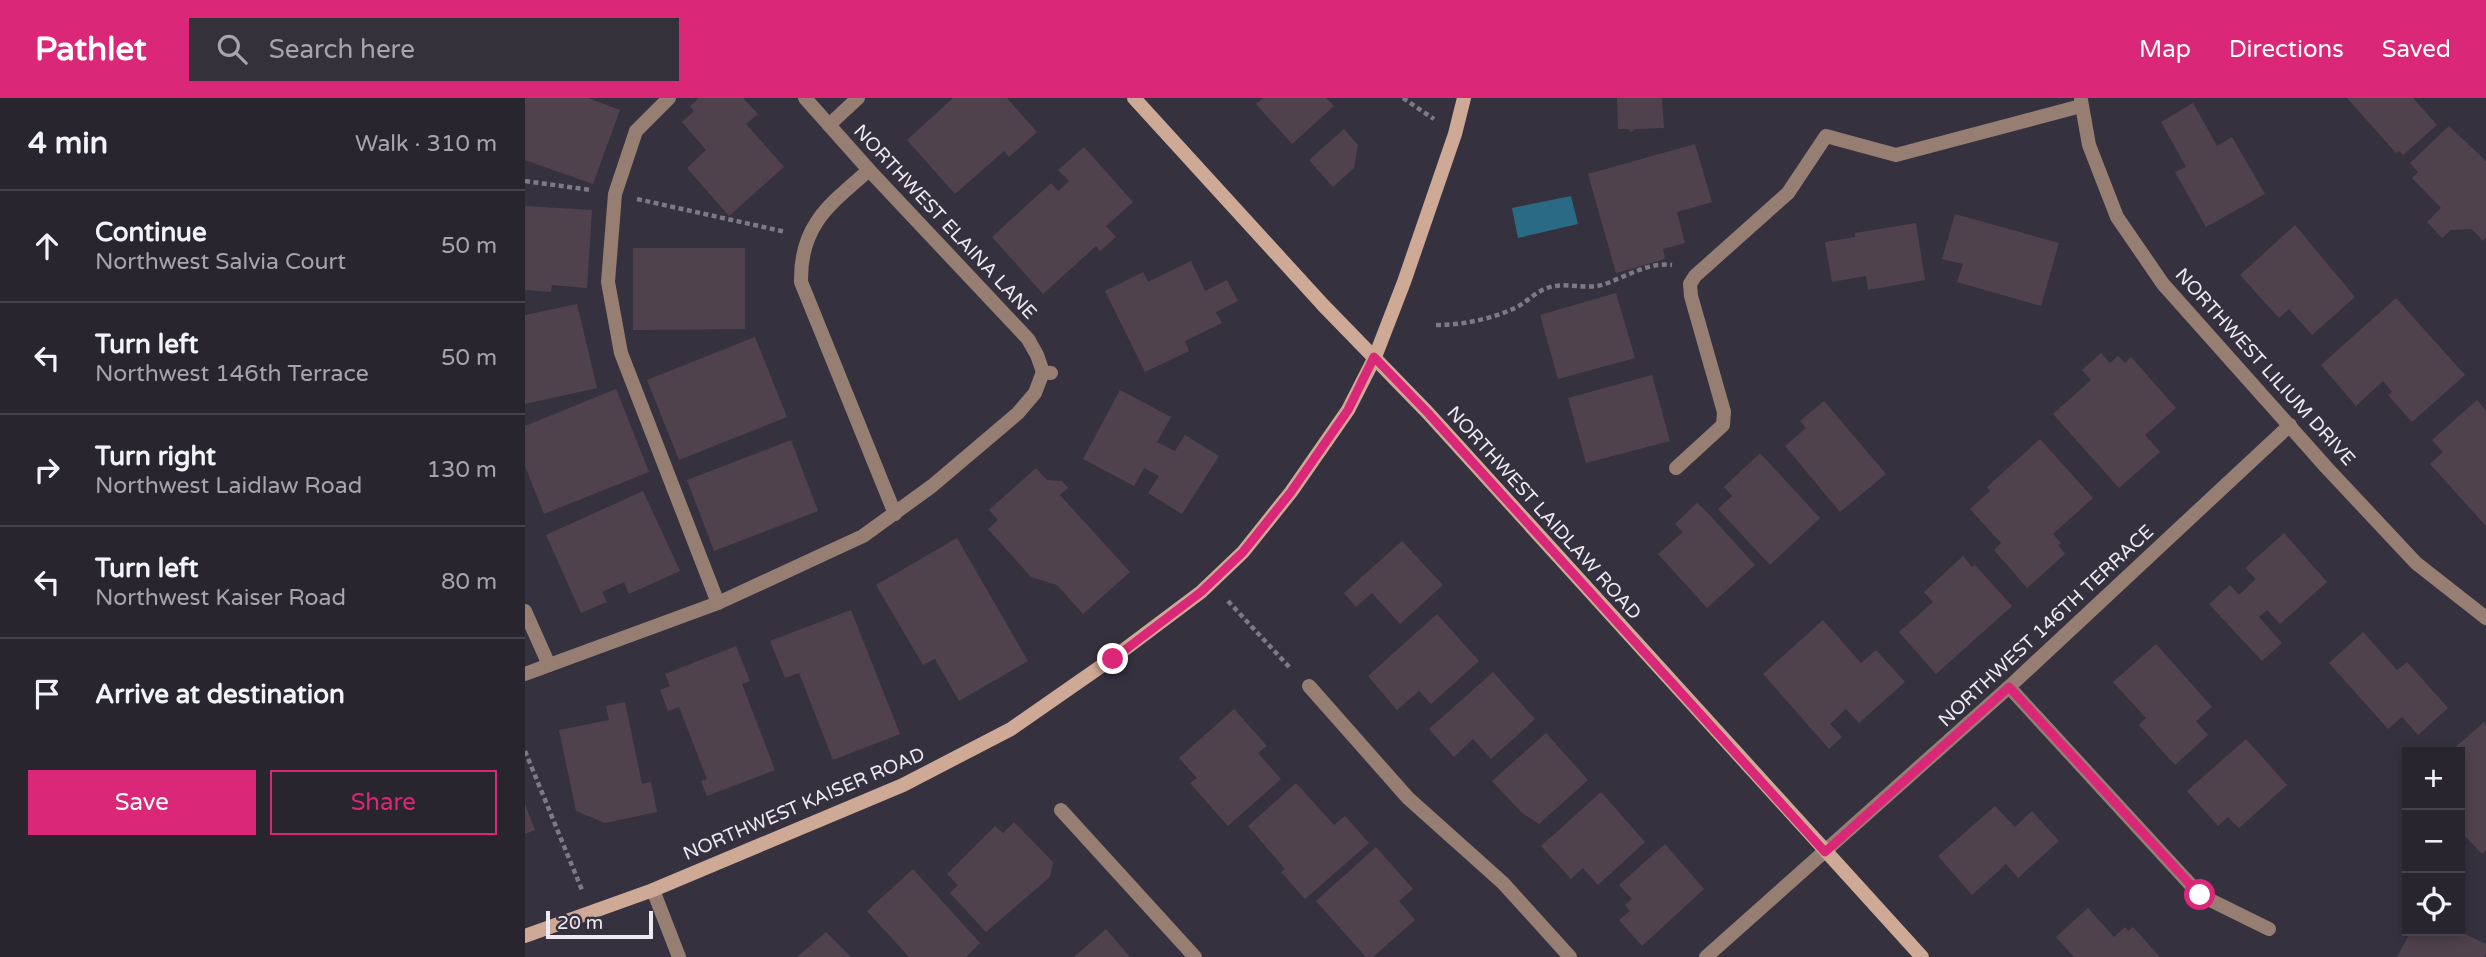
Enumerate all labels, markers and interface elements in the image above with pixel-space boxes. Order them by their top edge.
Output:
search box [189,18,679,81]
text: Pathlet [35,30,147,69]
icon: search [213,30,251,68]
text: Search here [269,34,415,65]
text: Map [2139,35,2191,64]
text: Directions [2229,35,2344,64]
text: Saved [2382,35,2451,64]
street label: NORTHWEST ELAINA LANE [849,120,1041,324]
text: 4 min [28,125,108,162]
text: Walk · 310 m [355,130,497,158]
text: Continue [95,217,207,248]
icon: ahead [28,227,66,265]
text: 50 m [441,232,497,260]
text: Northwest Salvia Court [95,248,346,276]
street label: NORTHWEST LILIUM DRIVE [2171,264,2359,470]
text: Turn left [95,329,198,360]
icon: left [28,339,66,377]
text: 50 m [441,344,497,372]
text: Northwest 146th Terrace [95,360,369,388]
street label: NORTHWEST LAIDLAW ROAD [1442,402,1646,624]
text: Turn right [95,441,216,472]
icon: right [28,451,66,489]
text: 130 m [427,456,497,484]
text: Northwest Laidlaw Road [95,472,362,500]
street label: NORTHWEST 146TH TERRACE [1934,521,2158,731]
text: Turn left [95,553,198,584]
icon: left [28,563,66,601]
text: 80 m [441,568,497,596]
text: Northwest Kaiser Road [95,584,346,612]
route end [1097,643,1128,674]
icon: arrive [28,675,66,713]
text: Arrive at destination [95,679,345,710]
street label: NORTHWEST KAISER ROAD [680,743,928,865]
map controls [2402,747,2465,936]
button: + [2402,747,2465,810]
button: Save [28,770,256,835]
button: Share [270,770,497,835]
button: − [2402,810,2465,873]
button: locate [2402,873,2465,936]
route start [2184,879,2215,910]
scale bar [546,908,653,940]
text: 20 m [557,912,603,934]

